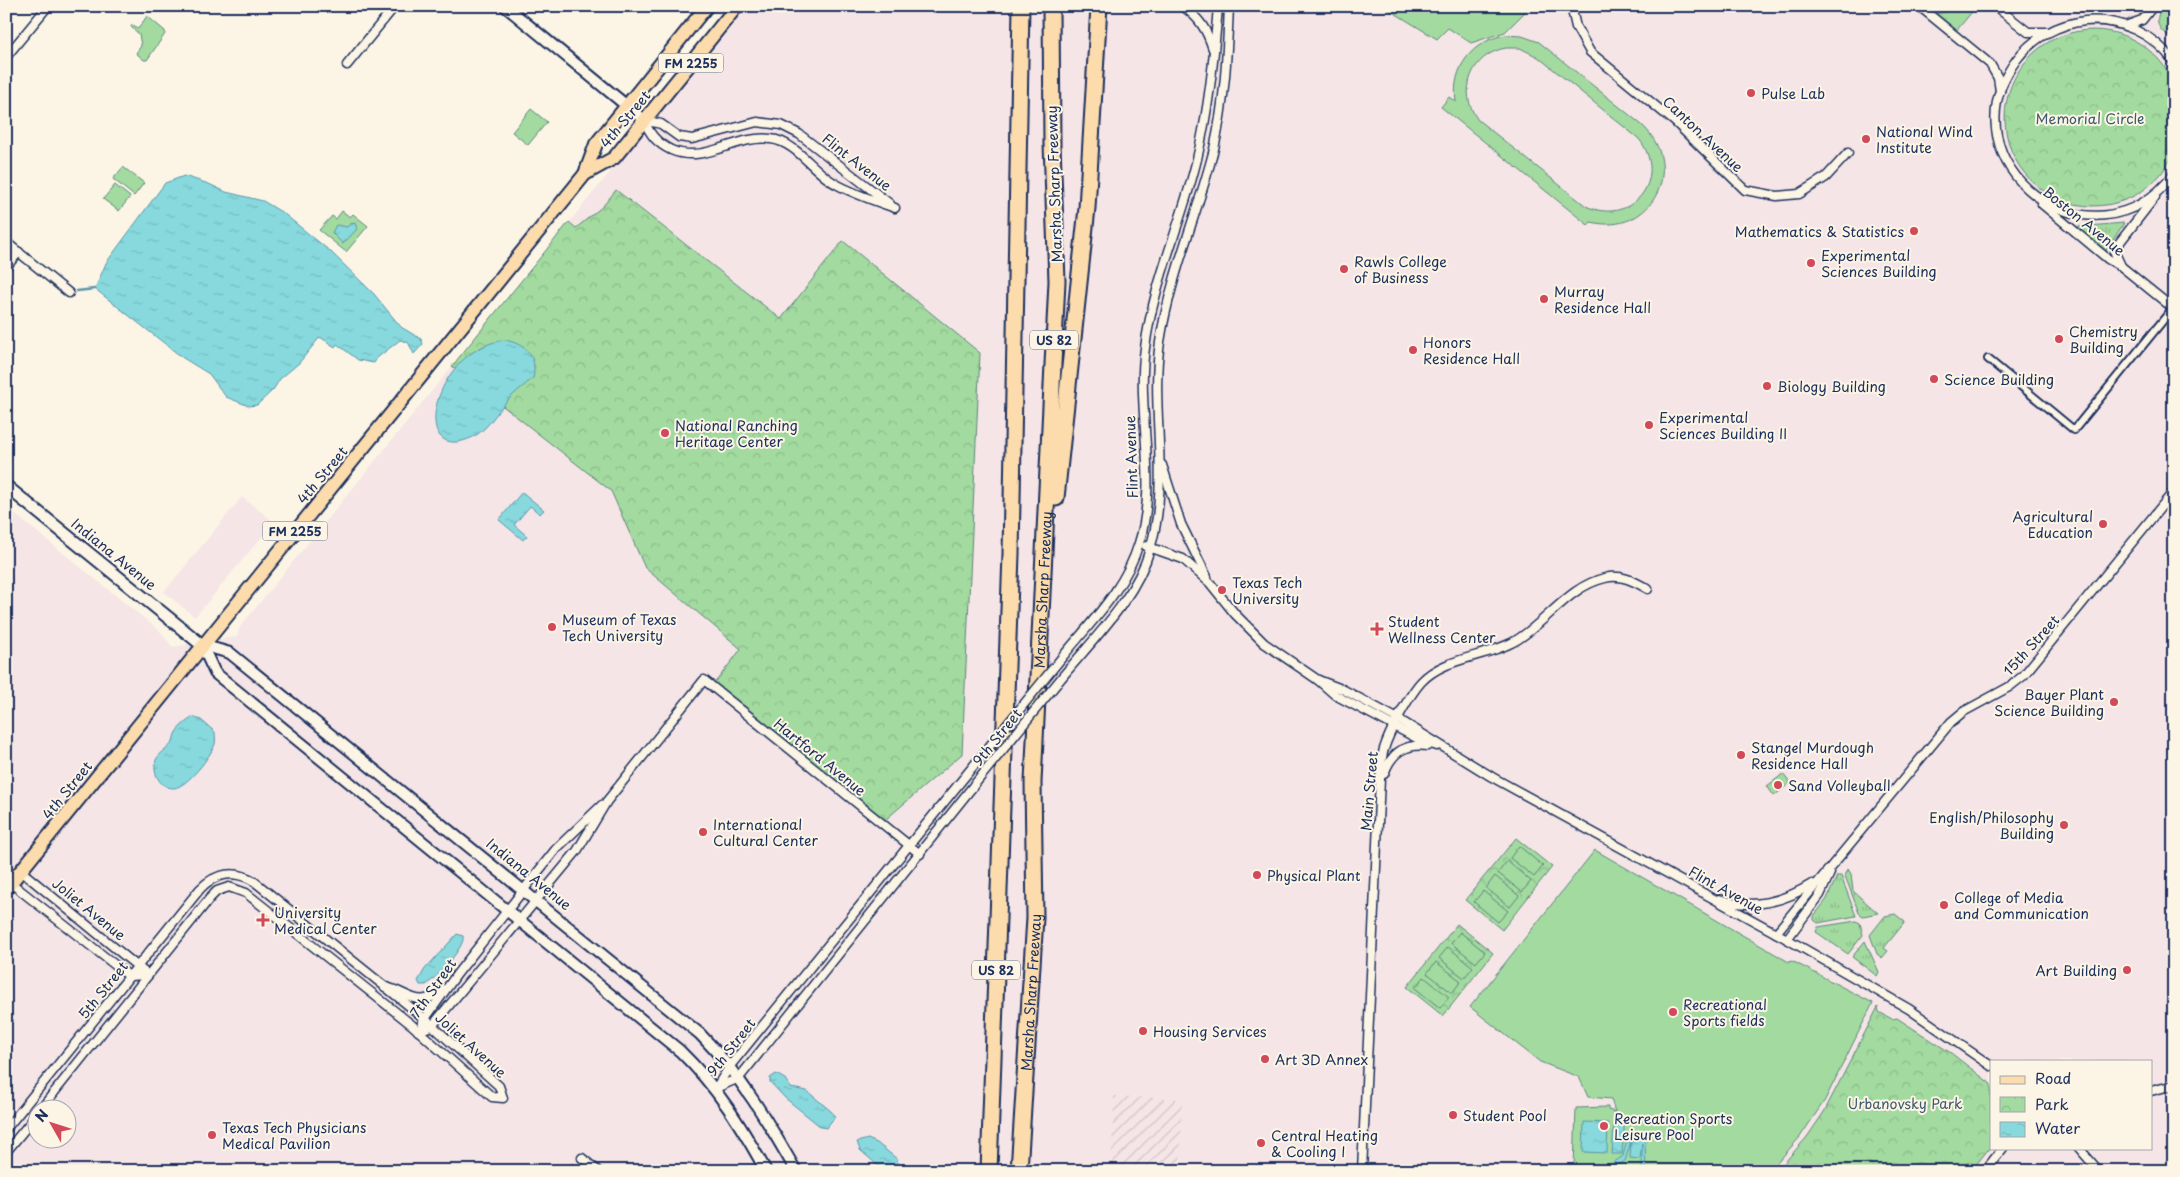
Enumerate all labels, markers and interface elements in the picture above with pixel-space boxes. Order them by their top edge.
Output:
road number: FM 2255 [658,54,724,72]
place label: Pulse Lab [1761,83,1825,104]
street label: 4th Street [595,85,655,152]
marker: Pulse Lab [1745,87,1757,99]
street label: Canton Avenue [1658,91,1748,177]
street label: Marsha Sharp Freeway [1041,105,1067,263]
park label: Memorial Circle [2036,108,2144,129]
place label: National Wind Institute [1876,121,1973,158]
street label: Flint Avenue [818,128,896,196]
marker: National Wind Institute [1860,133,1872,145]
street label: Boston Avenue [2039,181,2130,261]
place label: Mathematics & Statistics [1735,221,1904,242]
marker: Mathematics & Statistics [1908,225,1920,237]
place label: Experimental Sciences Building [1821,245,1937,282]
place label: Rawls College of Business [1354,251,1447,288]
marker: Experimental Sciences Building [1805,257,1817,269]
marker: Rawls College of Business [1338,263,1350,275]
place label: Murray Residence Hall [1554,281,1651,318]
marker: Murray Residence Hall [1538,293,1550,305]
place label: Chemistry Building [2069,321,2138,358]
road number: US 82 [1030,330,1078,350]
place label: Honors Residence Hall [1423,332,1520,369]
marker: Chemistry Building [2053,333,2065,345]
marker: Honors Residence Hall [1407,344,1419,356]
place label: Science Building [1944,369,2054,390]
marker: Science Building [1928,373,1940,385]
place label: Biology Building [1777,376,1886,397]
marker: Biology Building [1761,380,1773,392]
place label: Experimental Sciences Building II [1659,407,1787,444]
place label: National Ranching Heritage Center [675,415,798,452]
street label: Flint Avenue [1119,415,1143,499]
marker: Experimental Sciences Building II [1643,419,1655,431]
marker: National Ranching Heritage Center [659,427,671,439]
street label: 4th Street [292,441,352,508]
place label: Agricultural Education [2012,506,2093,543]
street label: Marsha Sharp Freeway [1028,511,1056,669]
street label: Indiana Avenue [67,513,161,595]
marker: Agricultural Education [2097,518,2109,530]
road number: FM 2255 [262,522,328,540]
place label: Texas Tech University [1232,572,1302,609]
marker: Texas Tech University [1216,584,1228,596]
place label: Museum of Texas Tech University [562,609,676,646]
street label: 15th Street [1998,610,2064,680]
place label: Student Wellness Center [1388,611,1496,648]
marker: Museum of Texas Tech University [546,621,558,633]
marker: Student Wellness Center [1370,622,1384,636]
place label: Bayer Plant Science Building [1994,684,2104,721]
marker: Bayer Plant Science Building [2108,696,2120,708]
street label: 9th Street [967,704,1027,770]
street label: Hartford Avenue [769,713,871,801]
place label: Stangel Murdough Residence Hall [1751,737,1874,774]
marker: Stangel Murdough Residence Hall [1735,749,1747,761]
street label: Main Street [1355,750,1383,832]
street label: 4th Street [37,756,97,824]
place label: Sand Volleyball [1788,775,1891,796]
marker: Sand Volleyball [1772,779,1784,791]
place label: English/Philosophy Building [1929,807,2054,844]
place label: International Cultural Center [713,814,818,851]
marker: English/Philosophy Building [2058,819,2070,831]
marker: International Cultural Center [697,826,709,838]
street label: Indiana Avenue [482,833,576,915]
street label: Flint Avenue [1685,861,1768,919]
place label: Physical Plant [1267,865,1361,886]
marker: Physical Plant [1251,869,1263,881]
street label: Joliet Avenue [48,873,130,945]
place label: College of Media and Communication [1954,887,2089,924]
marker: College of Media and Communication [1938,899,1950,911]
place label: University Medical Center [274,902,377,939]
marker: University Medical Center [256,913,270,927]
street label: Marsha Sharp Freeway [1015,914,1046,1071]
street label: 7th Street [405,954,461,1022]
street label: 5th Street [73,956,133,1023]
road number: US 82 [972,960,1020,980]
place label: Art Building [2035,960,2117,981]
marker: Art Building [2121,964,2133,976]
place label: Recreational Sports fields [1683,994,1767,1031]
marker: Recreational Sports fields [1667,1006,1679,1018]
street label: Joliet Avenue [431,1007,511,1083]
street label: 9th Street [702,1013,760,1080]
place label: Housing Services [1153,1021,1267,1042]
marker: Housing Services [1137,1025,1149,1037]
place label: Art 3D Annex [1275,1049,1368,1070]
marker: Art 3D Annex [1259,1053,1271,1065]
legend [1990,1060,2152,1150]
text: Road [2035,1066,2071,1089]
text: Park [2035,1092,2069,1115]
park label: Urbanovsky Park [1847,1093,1963,1114]
north arrow [28,1100,78,1150]
text: N [30,1105,53,1126]
place label: Student Pool [1463,1105,1547,1126]
place label: Recreation Sports Leisure Pool [1614,1108,1733,1145]
marker: Student Pool [1447,1109,1459,1121]
text: Water [2035,1116,2080,1139]
place label: Texas Tech Physicians Medical Pavilion [222,1117,366,1154]
marker: Recreation Sports Leisure Pool [1598,1120,1610,1132]
place label: Central Heating & Cooling I [1271,1125,1378,1162]
marker: Texas Tech Physicians Medical Pavilion [206,1129,218,1141]
marker: Central Heating & Cooling I [1255,1137,1267,1149]

